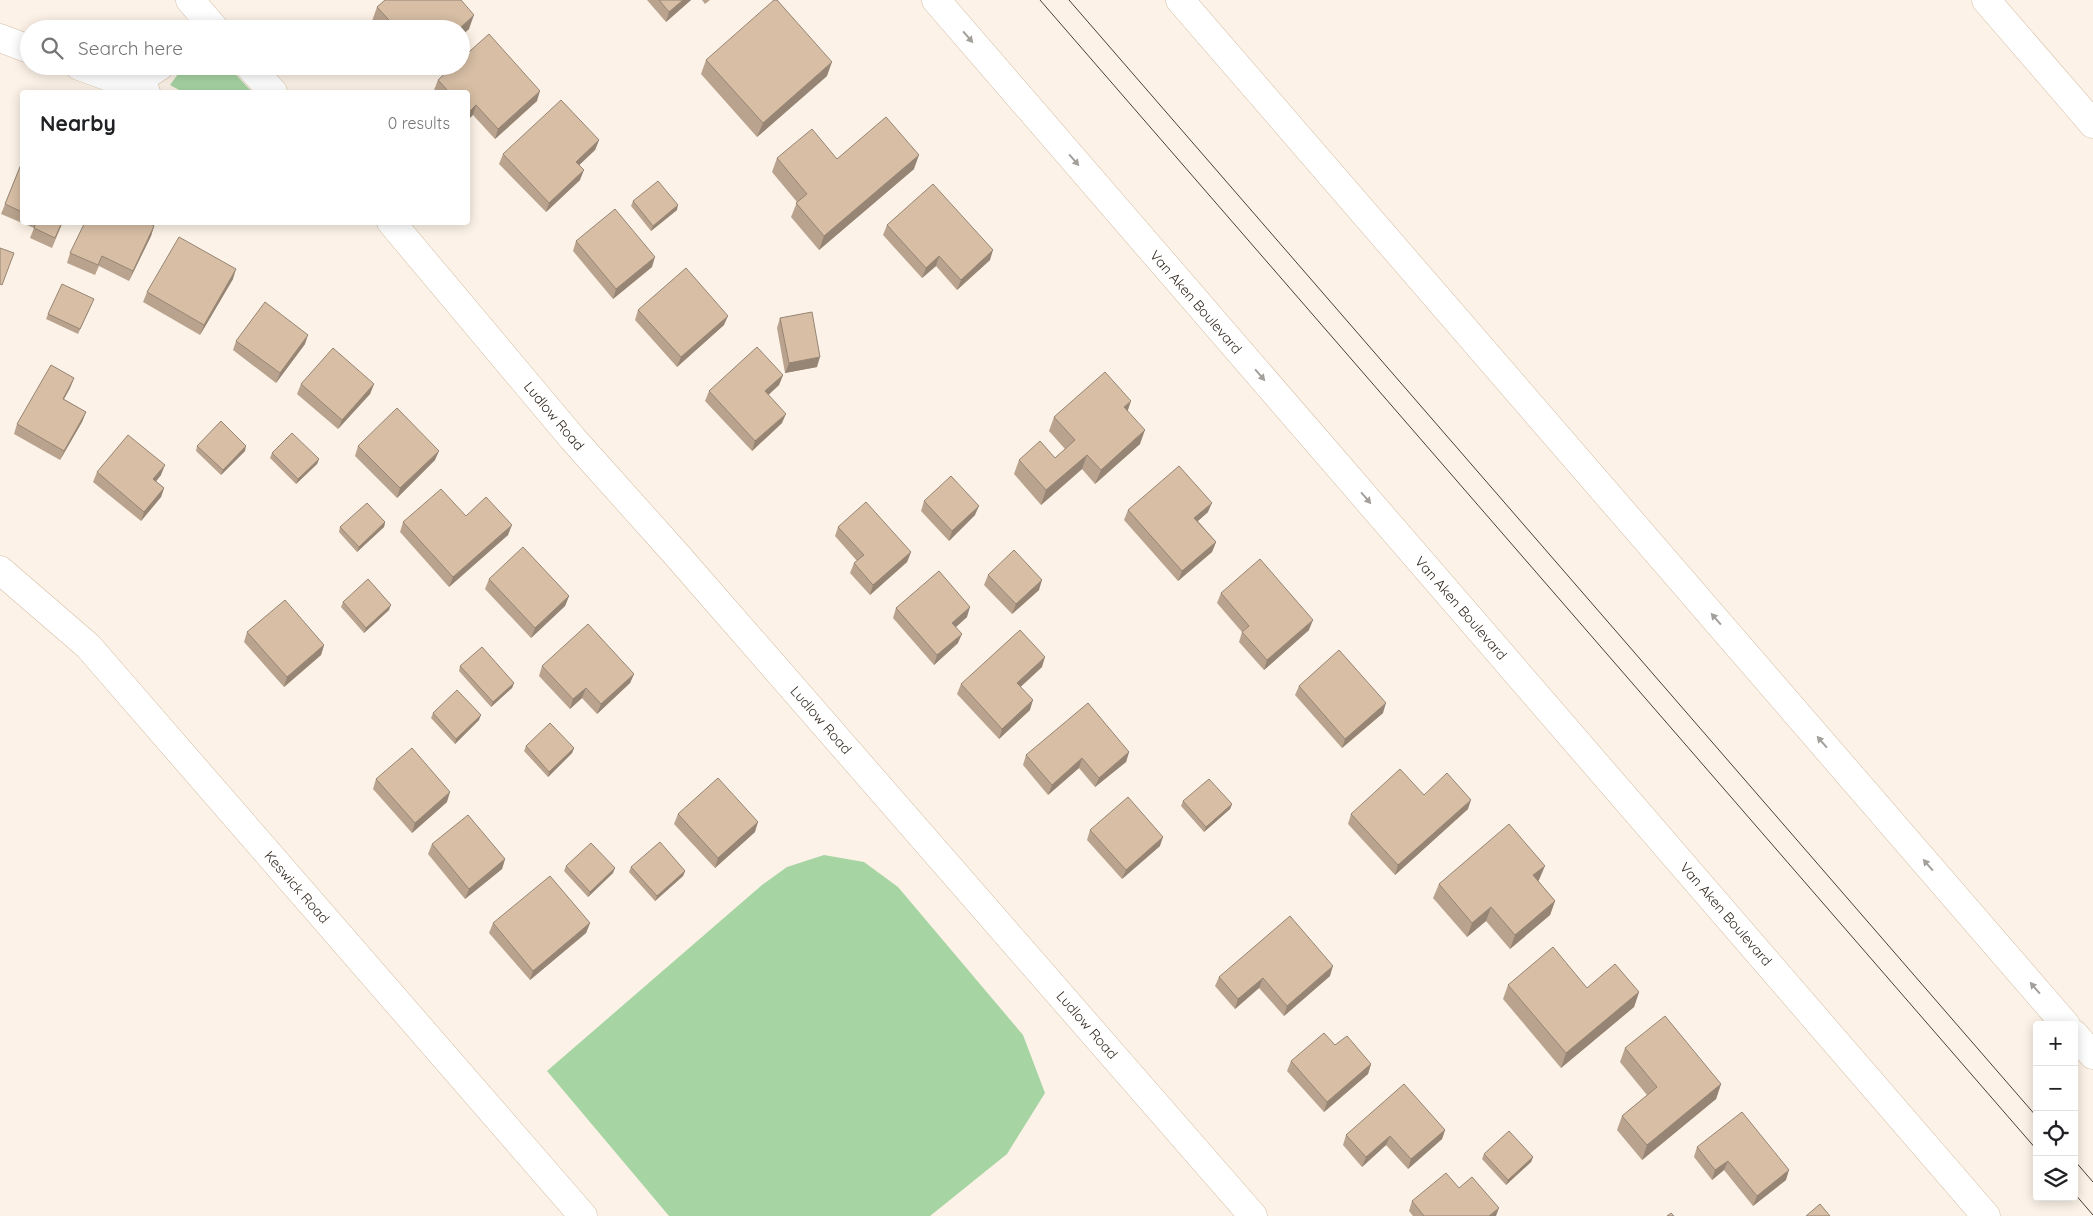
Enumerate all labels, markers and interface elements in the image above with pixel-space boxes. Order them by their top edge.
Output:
search box [20,20,470,75]
one-way arrow [962,30,973,43]
icon: search [38,34,66,62]
text: Search here [78,36,183,60]
text: Nearby [40,110,116,136]
text: 0 results [388,113,450,133]
one-way arrow [1068,153,1080,165]
street label: Van Aken Boulevard [1146,246,1246,358]
one-way arrow [1254,369,1266,381]
street label: Ludlow Road [520,378,588,454]
one-way arrow [1361,492,1372,505]
street label: Van Aken Boulevard [1411,552,1511,664]
one-way arrow [1710,613,1721,626]
street label: Ludlow Road [786,682,856,758]
one-way arrow [1817,736,1828,748]
street label: Keswick Road [261,847,333,927]
street label: Van Aken Boulevard [1676,858,1776,970]
one-way arrow [1923,859,1934,872]
one-way arrow [2029,981,2040,994]
street label: Ludlow Road [1052,987,1122,1063]
map controls [2033,1021,2078,1201]
button: + [2033,1021,2078,1066]
button: − [2033,1066,2078,1111]
button: locate [2033,1111,2078,1156]
button: layers [2033,1156,2078,1201]

